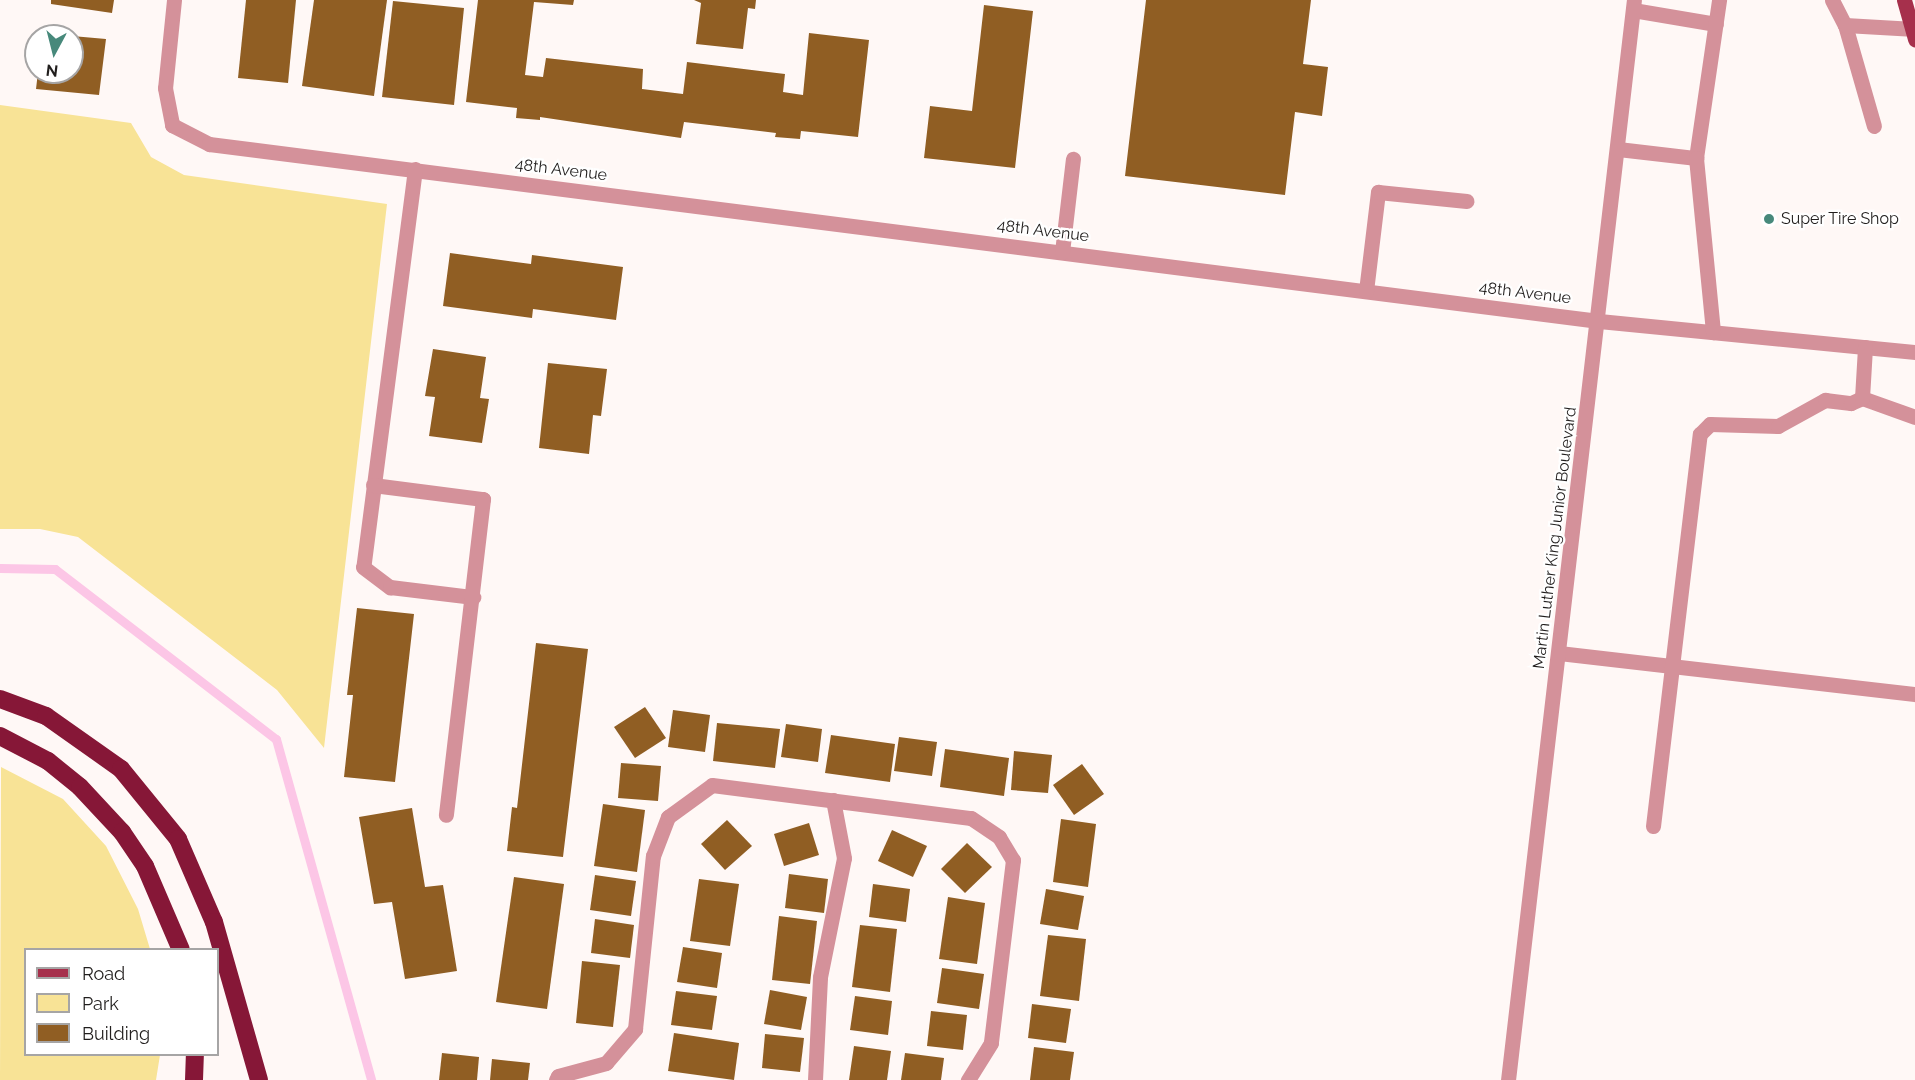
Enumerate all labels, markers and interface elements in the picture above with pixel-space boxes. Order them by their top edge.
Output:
north arrow [24,24,84,84]
text: N [45,60,59,81]
street label: 48th Avenue [514,155,608,185]
place label: Super Tire Shop [1781,209,1900,229]
marker: Super Tire Shop [1762,212,1776,226]
street label: 48th Avenue [996,216,1090,246]
street label: 48th Avenue [1478,278,1572,308]
street label: Martin Luther King Junior Boulevard [1529,405,1581,671]
legend [24,948,219,1056]
text: Road [82,963,125,984]
text: Park [82,993,119,1014]
text: Building [82,1023,150,1044]

